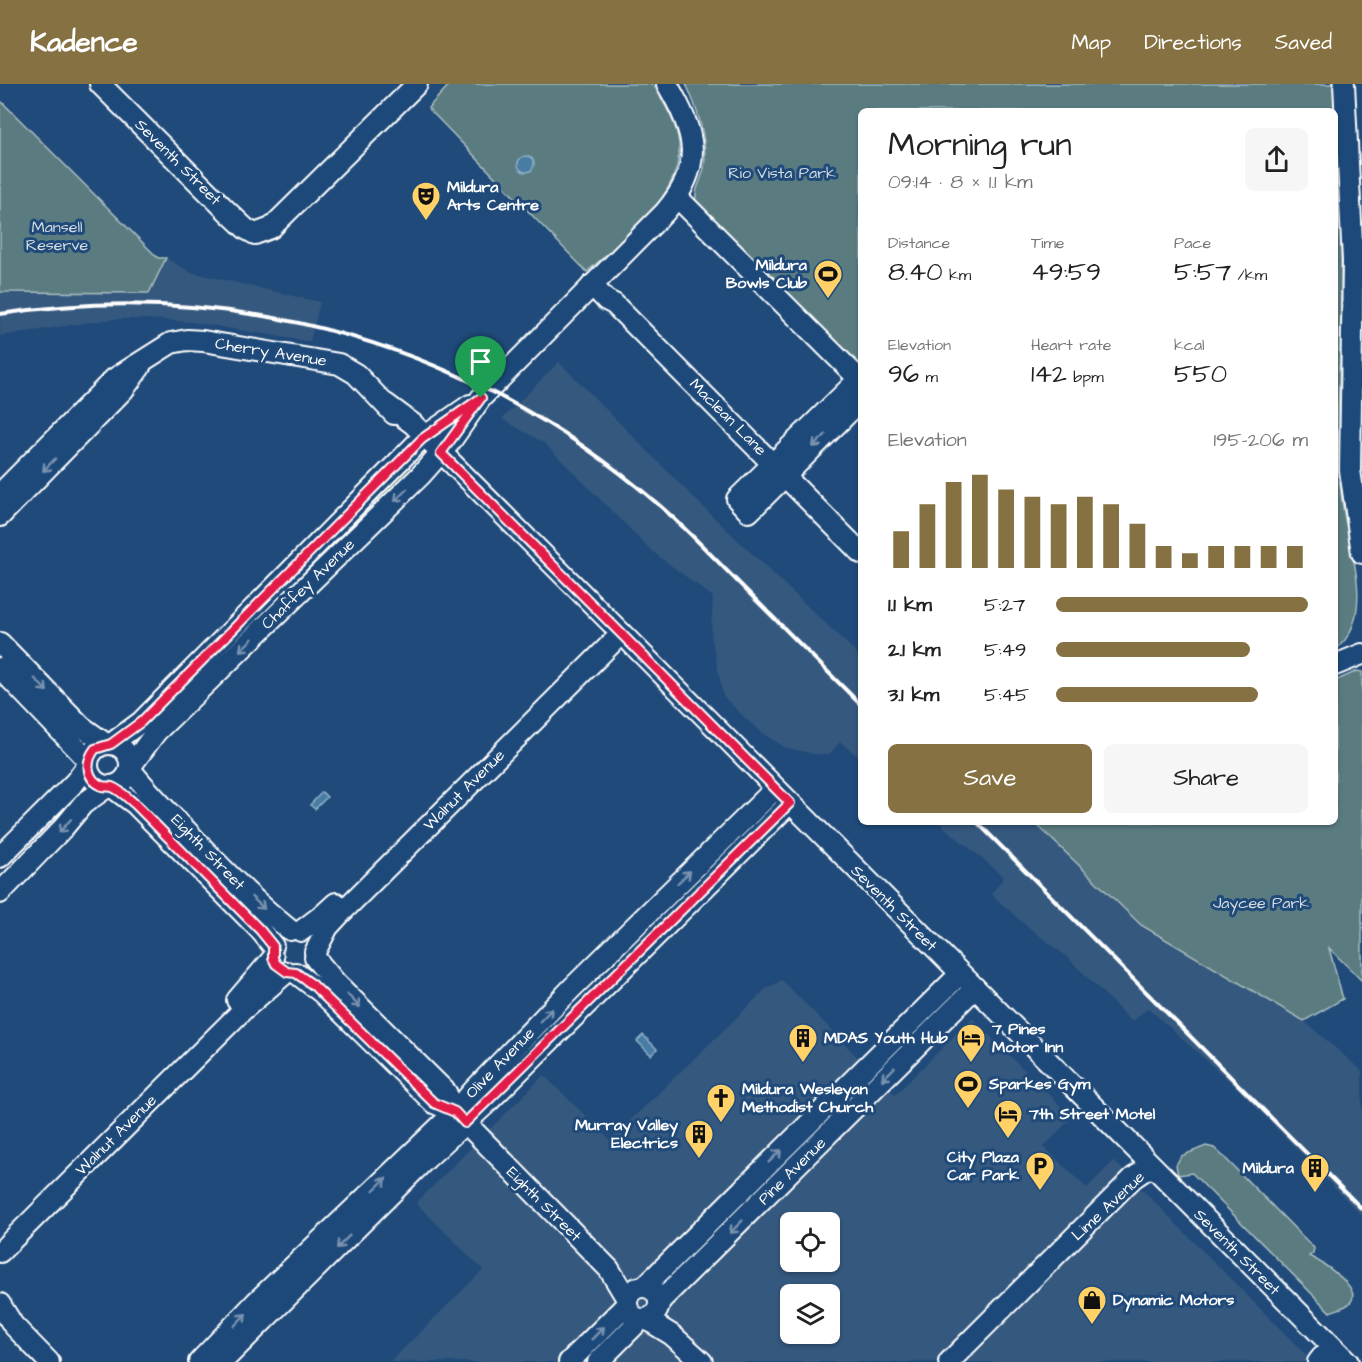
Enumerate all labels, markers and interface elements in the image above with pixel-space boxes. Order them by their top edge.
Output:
text: Kadence [30,23,138,62]
text: Map [1071,28,1111,57]
text: Directions [1144,28,1242,57]
text: Saved [1275,28,1332,57]
street label: Seventh Street [130,114,226,210]
text: Morning run [888,122,1072,168]
button: share [1245,128,1308,191]
park label: Rio Vista Park [728,162,836,184]
text: 09:14 · 8 × 1.1 km [888,168,1033,196]
place label: Mildura Arts Centre [447,176,539,216]
theatre icon: Mildura Arts Centre [410,180,442,222]
park label: Mansell Reserve [26,216,89,256]
text: Distance [888,232,950,254]
text: Time [1031,232,1065,254]
text: Pace [1174,232,1211,254]
place label: Mildura Bowls Club [726,254,808,294]
text: 8.40 [888,254,943,290]
text: 49:59 [1031,254,1101,290]
text: 5:57 [1174,254,1231,290]
sports icon: Mildura Bowls Club [812,258,844,300]
text: km [943,264,971,286]
text: /km [1231,264,1267,286]
street label: Cherry Avenue [213,332,329,373]
text: Elevation [888,334,951,356]
text: Heart rate [1031,334,1111,356]
text: kcal [1174,334,1205,356]
pin [455,336,506,398]
icon: arrive [464,345,497,378]
text: 96 [888,356,919,392]
text: 142 [1031,356,1067,392]
text: 550 [1174,356,1227,392]
text: m [919,366,938,388]
text: bpm [1067,366,1104,388]
street label: Maclean Lane [684,373,772,461]
text: Elevation [888,426,967,454]
text: 195–206 m [1214,426,1308,454]
one-way arrow [812,434,827,448]
one-way arrow [42,458,57,473]
one-way arrow [393,488,408,502]
street label: Chaffey Avenue [256,533,361,635]
text: 1.1 km [888,591,932,619]
text: 5:27 [984,591,1025,619]
text: 2.1 km [888,636,941,664]
text: 5:49 [984,636,1027,664]
one-way arrow [238,638,253,653]
one-way arrow [33,677,48,692]
text: 3.1 km [888,681,939,709]
text: 5:45 [984,681,1029,709]
street label: Walnut Avenue [419,744,510,835]
button: Save [888,744,1092,813]
button: Share [1104,744,1308,813]
street label: Eighth Street [165,809,250,896]
one-way arrow [58,818,72,833]
street label: Seventh Street [846,860,942,956]
one-way arrow [677,870,692,885]
park label: Jaycee Park [1213,892,1309,915]
one-way arrow [250,896,265,910]
one-way arrow [346,993,361,1008]
one-way arrow [539,1008,554,1023]
place label: 7 Pines Motor Inn [991,1018,1063,1058]
street label: Olive Avenue [460,1022,540,1103]
building icon: MDAS Youth Hub [787,1022,819,1064]
hotel icon: 7 Pines Motor Inn [955,1022,987,1064]
place label: MDAS Youth Hub [824,1027,948,1049]
one-way arrow [881,1066,896,1081]
sports icon: Sparkes Gym [952,1068,984,1110]
place label: Sparkes Gym [988,1073,1091,1096]
place label: Mildura Wesleyan Methodist Church [742,1078,874,1118]
church icon: Mildura Wesleyan Methodist Church [705,1082,737,1124]
street label: Walnut Avenue [71,1089,162,1180]
hotel icon: 7th Street Motel [992,1098,1024,1140]
place label: 7th Street Motel [1028,1103,1156,1125]
place label: Murray Valley Electrics [575,1114,678,1154]
building icon: Murray Valley Electrics [683,1118,715,1160]
street label: Pine Avenue [753,1132,831,1210]
place label: City Plaza Car Park [947,1146,1020,1186]
one-way arrow [768,1148,783,1163]
parking icon: City Plaza Car Park [1024,1150,1056,1192]
building icon: Mildura [1299,1152,1331,1194]
place label: Mildura [1243,1157,1295,1179]
street label: Eighth Street [501,1161,587,1248]
street label: Lime Avenue [1066,1166,1150,1246]
one-way arrow [372,1177,387,1191]
street label: Seventh Street [1189,1204,1285,1300]
map controls [780,1212,840,1344]
button: locate [780,1212,840,1272]
one-way arrow [729,1220,744,1235]
one-way arrow [336,1234,351,1249]
button: layers [780,1284,840,1344]
shop icon: Dynamic Motors [1076,1284,1108,1326]
place label: Dynamic Motors [1113,1289,1234,1312]
one-way arrow [233,1312,247,1327]
one-way arrow [590,1326,605,1341]

